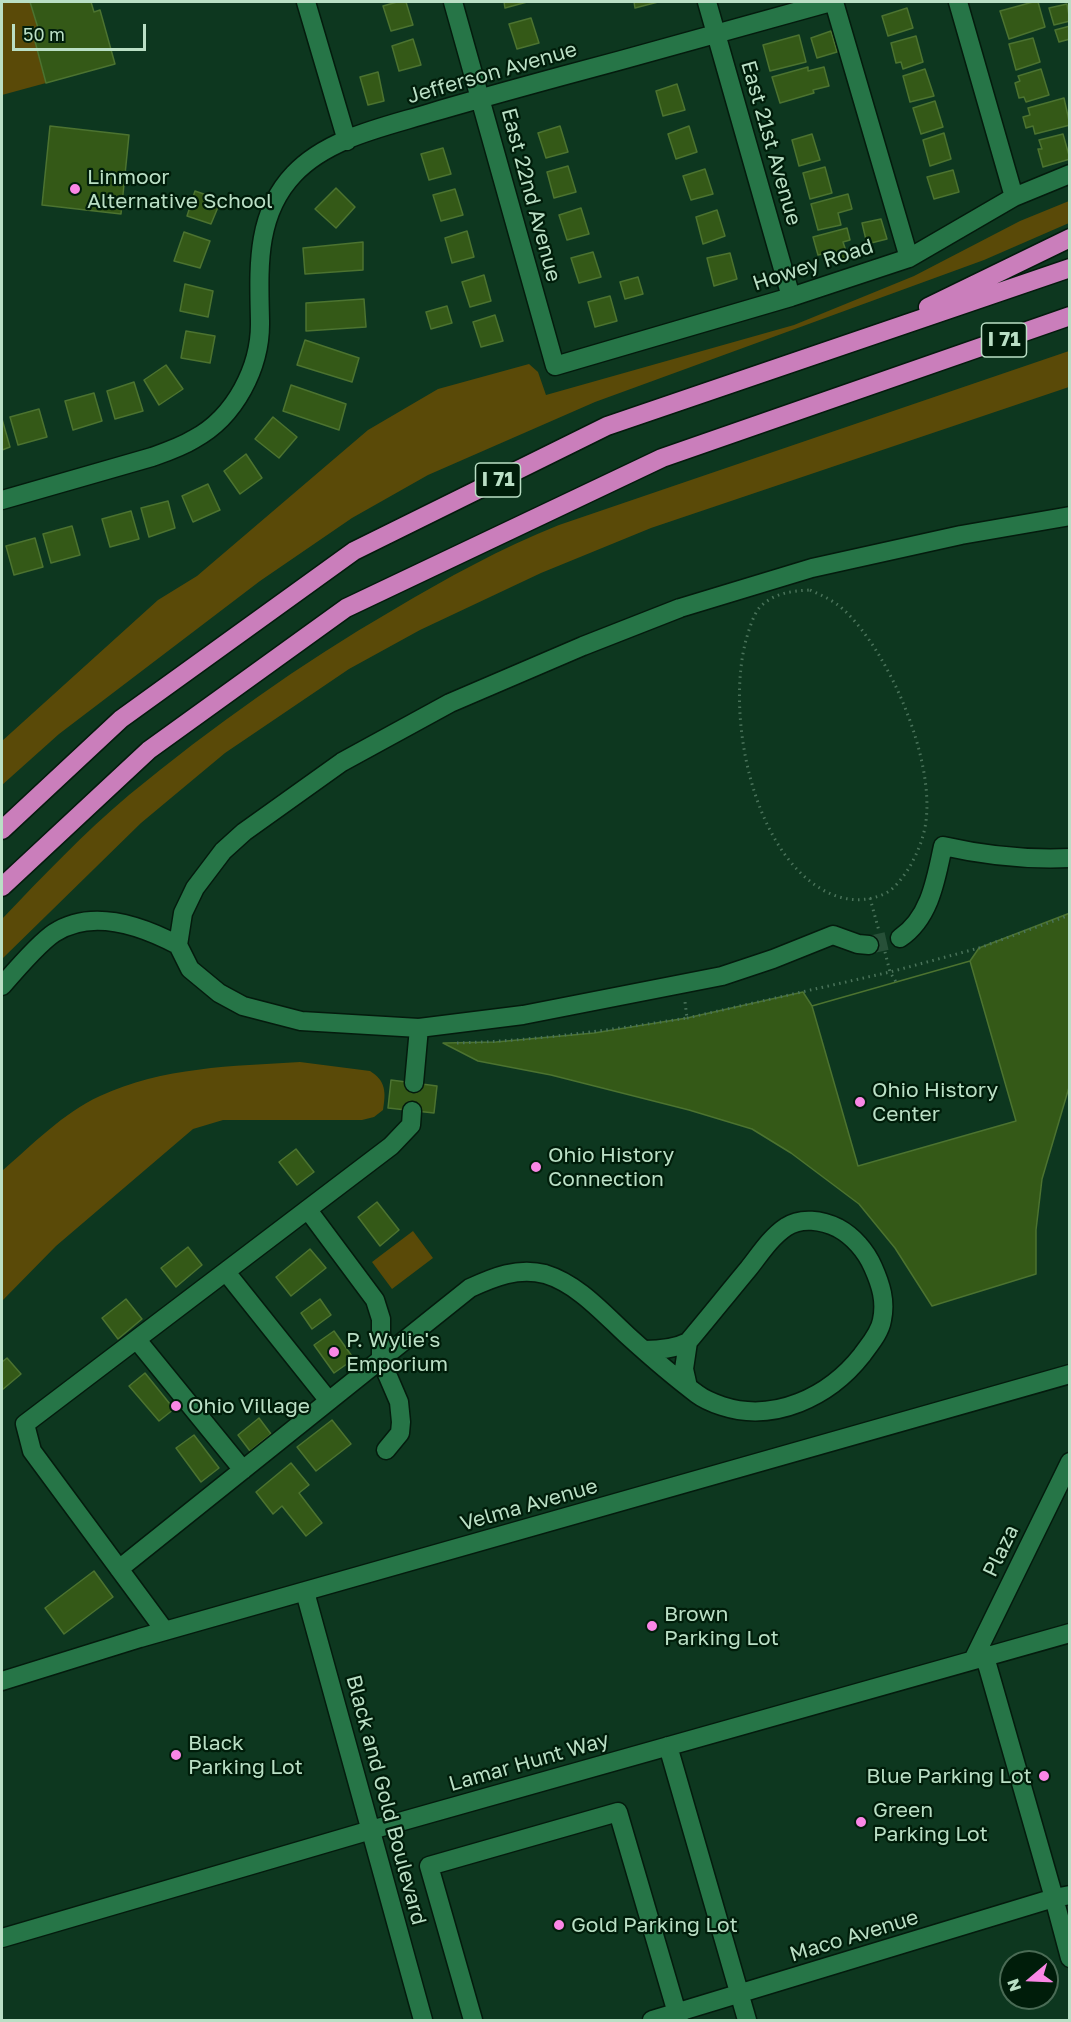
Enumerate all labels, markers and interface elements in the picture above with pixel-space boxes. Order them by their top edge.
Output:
scale bar [15,12,148,50]
text: 50 m [23,23,65,45]
street label: Jefferson Avenue [404,37,580,109]
street label: East 21st Avenue [735,58,807,228]
street label: East 22nd Avenue [496,105,566,285]
place label: Linmoor Alternative School [87,164,273,214]
marker: Linmoor Alternative School [68,182,82,196]
street label: Howey Road [749,234,877,296]
road number: I 71 [982,323,1026,357]
road number: I 71 [476,463,520,497]
place label: Ohio History Center [872,1077,998,1127]
marker: Ohio History Center [853,1095,867,1109]
place label: Ohio History Connection [548,1142,674,1192]
marker: Ohio History Connection [529,1160,543,1174]
place label: P. Wylie's Emporium [346,1327,448,1377]
marker: P. Wylie's Emporium [327,1345,341,1359]
place label: Ohio Village [188,1393,310,1419]
marker: Ohio Village [169,1399,183,1413]
street label: Velma Avenue [457,1473,601,1537]
street label: Plaza [978,1521,1024,1581]
place label: Brown Parking Lot [664,1601,779,1651]
marker: Brown Parking Lot [645,1619,659,1633]
street label: Black and Gold Boulevard [340,1672,432,1928]
street label: Lamar Hunt Way [446,1727,612,1797]
place label: Black Parking Lot [188,1730,303,1780]
marker: Black Parking Lot [169,1748,183,1762]
place label: Blue Parking Lot [866,1763,1032,1789]
marker: Blue Parking Lot [1037,1769,1051,1783]
place label: Green Parking Lot [873,1797,988,1847]
marker: Green Parking Lot [854,1815,868,1829]
street label: Maco Avenue [787,1904,921,1968]
place label: Gold Parking Lot [571,1912,738,1938]
marker: Gold Parking Lot [552,1918,566,1932]
north arrow [999,1950,1059,2010]
text: N [1002,1976,1025,1994]

